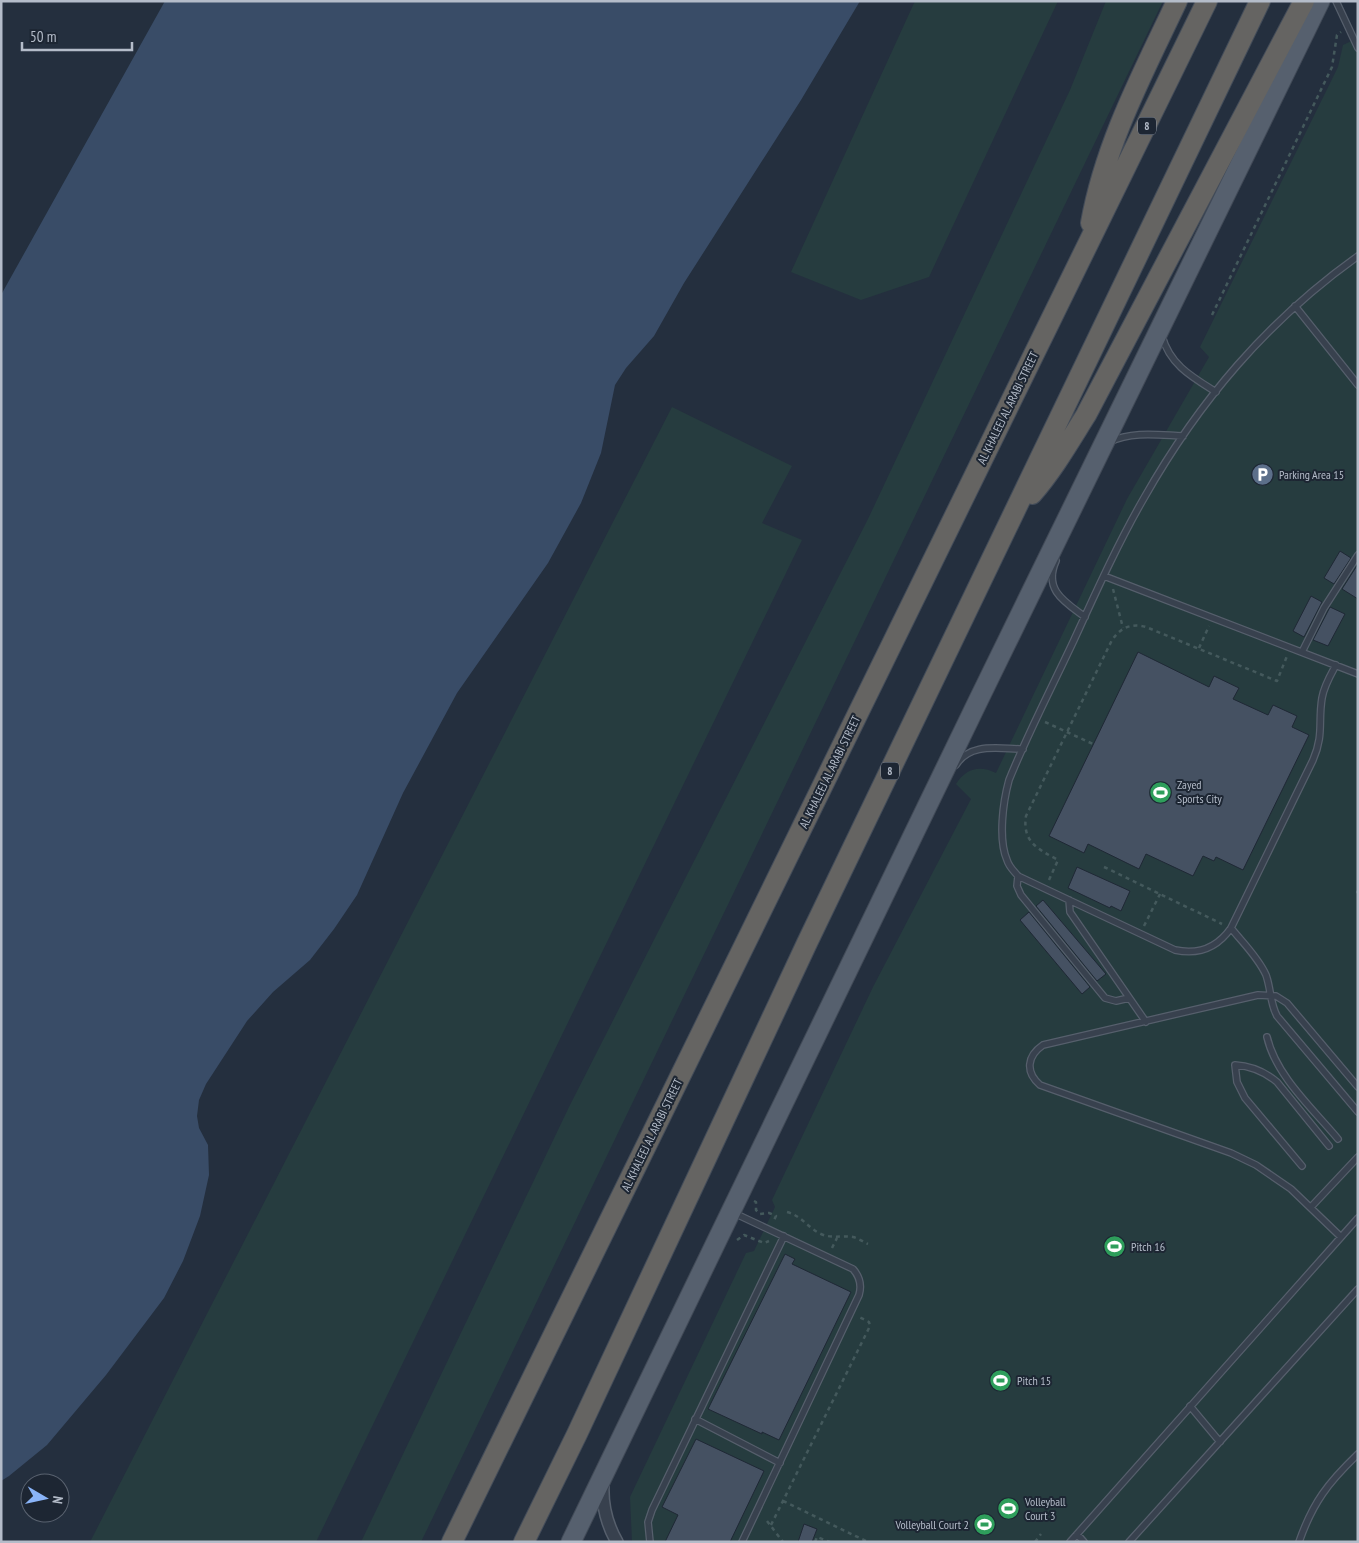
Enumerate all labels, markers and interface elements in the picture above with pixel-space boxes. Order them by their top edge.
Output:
scale bar [22,20,132,52]
text: 50 m [30,27,56,46]
road number: 8 [1138,118,1156,134]
street label: AL KHALEEJ AL ARABI STREET [974,348,1042,467]
parking icon: Parking Area 15 [1251,463,1275,487]
place label: Parking Area 15 [1279,467,1344,482]
street label: AL KHALEEJ AL ARABI STREET [796,712,864,831]
road number: 8 [881,762,899,779]
place label: Zayed Sports City [1177,777,1222,806]
sports icon: Zayed Sports City [1149,780,1173,804]
street label: AL KHALEEJ AL ARABI STREET [618,1075,686,1194]
sports icon: Pitch 16 [1103,1235,1127,1259]
place label: Pitch 16 [1131,1239,1165,1254]
sports icon: Pitch 15 [989,1369,1013,1393]
place label: Pitch 15 [1017,1373,1051,1388]
north arrow [20,1473,70,1523]
place label: Volleyball Court 3 [1024,1494,1066,1523]
text: N [48,1495,67,1505]
sports icon: Volleyball Court 3 [997,1497,1021,1521]
sports icon: Volleyball Court 2 [973,1513,997,1537]
place label: Volleyball Court 2 [894,1517,969,1532]

